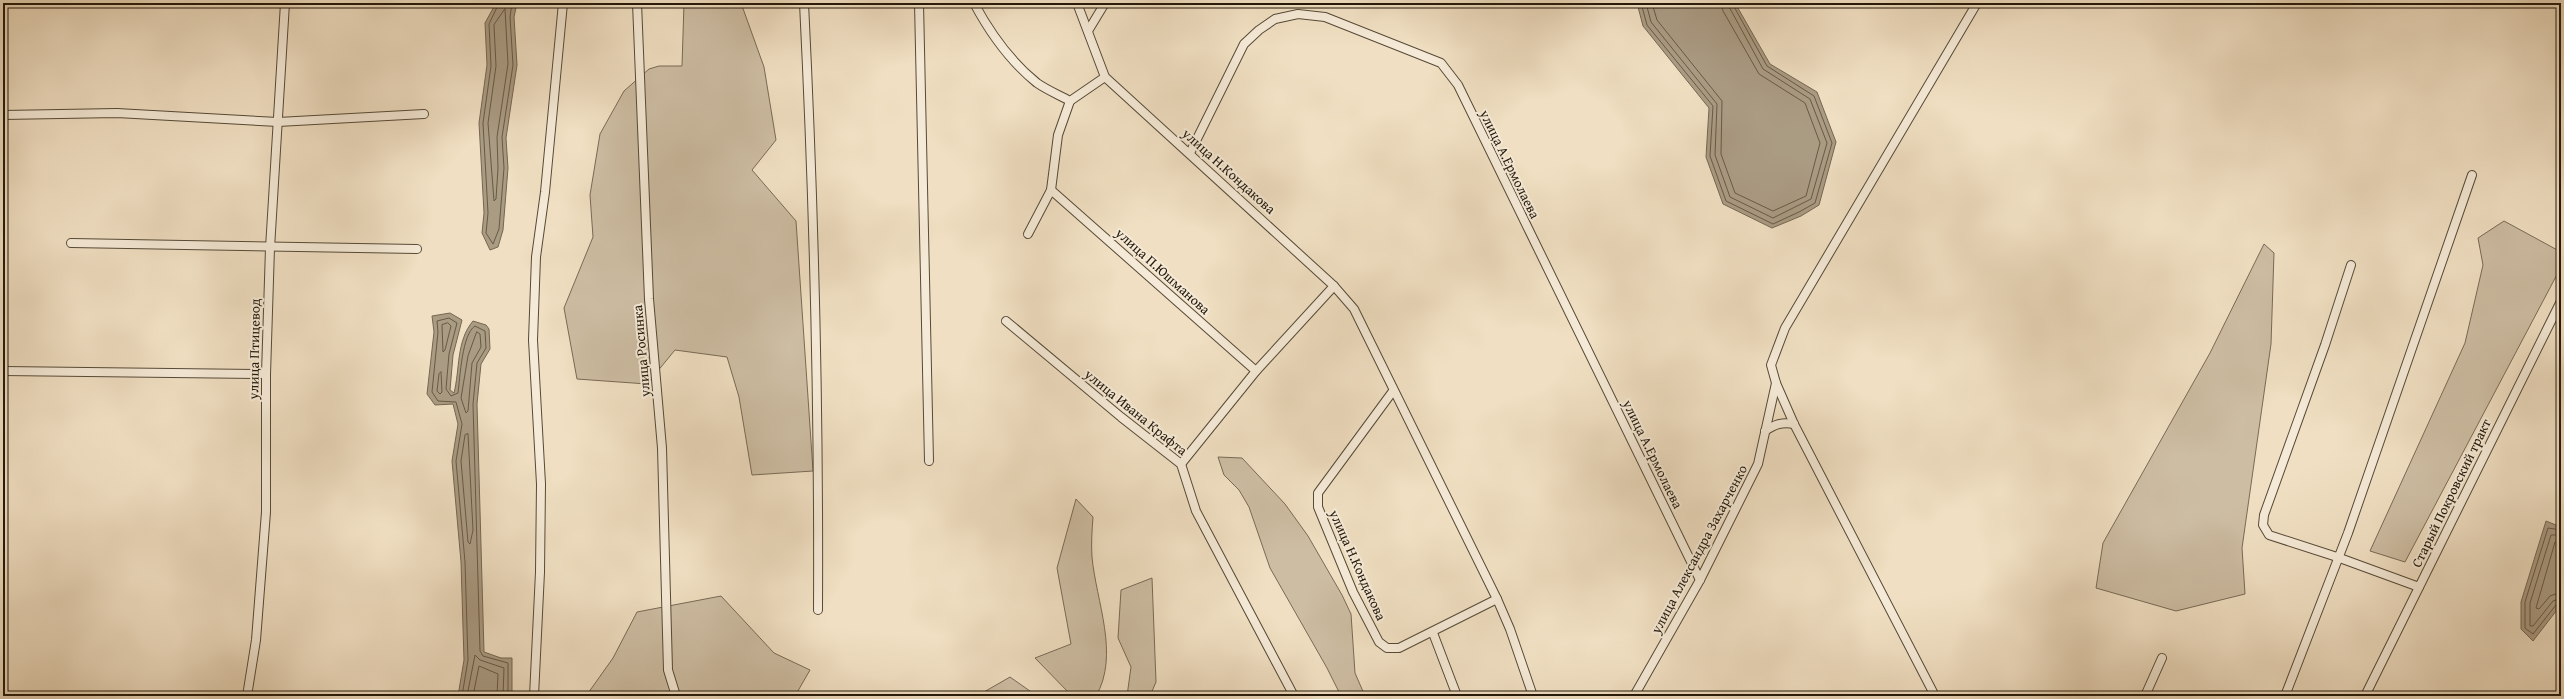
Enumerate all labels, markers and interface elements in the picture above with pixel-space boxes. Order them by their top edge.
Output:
street label: улица А.Ермолаева [1474,105,1545,222]
street label: улица Н.Кондакова [1177,123,1280,219]
street label: улица П.Юшманова [1110,222,1215,319]
street label: улица Птицевод [243,298,265,401]
street label: улица Росинка [627,304,655,399]
street label: улица Ивана Крафта [1079,364,1192,460]
street label: улица А.Ермолаева [1617,395,1688,512]
street label: Старый Покровский тракт [2406,415,2496,571]
street label: улица Александра Захарченко [1645,461,1752,638]
street label: улица Н.Кондакова [1324,505,1392,624]

